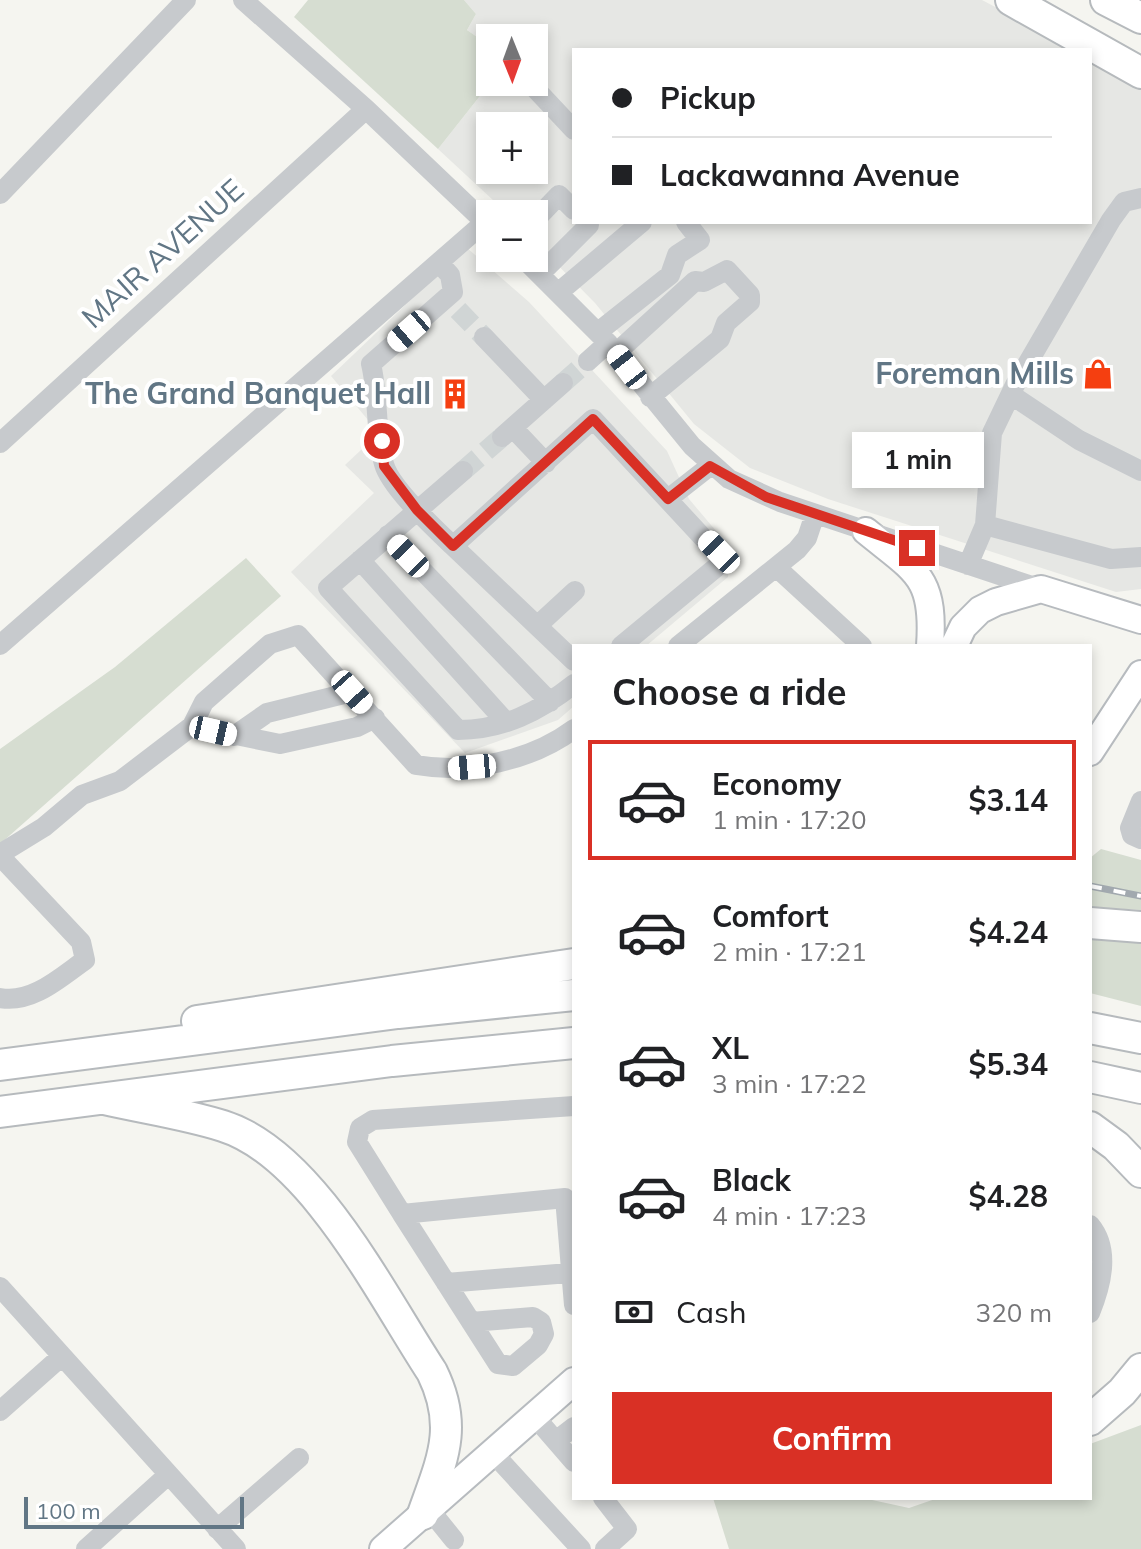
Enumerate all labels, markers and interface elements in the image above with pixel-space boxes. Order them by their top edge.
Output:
north arrow [476,24,548,96]
map controls [476,24,548,272]
text: Pickup [660,79,756,117]
button: + [476,112,548,184]
text: Lackawanna Avenue [660,156,960,194]
street label: MAIR AVENUE [73,171,251,336]
button: − [476,200,548,272]
car [383,306,435,356]
car [603,341,651,393]
place label: Foreman Mills [875,354,1074,392]
shop icon: Foreman Mills [1081,357,1115,391]
place label: The Grand Banquet Hall [85,374,431,412]
building icon: The Grand Banquet Hall [438,377,472,411]
route start [364,423,400,459]
callout: 1 min [851,432,983,488]
text: 1 min [884,443,952,476]
car [694,526,744,578]
car [383,530,433,582]
route end [899,530,935,566]
car [327,666,377,718]
text: Choose a ride [612,669,846,714]
car [187,714,239,748]
car [447,753,497,781]
icon: car [616,764,688,836]
text: Economy [712,765,841,803]
text: $3.14 [969,781,1048,819]
text: 1 min · 17:20 [712,803,867,836]
icon: car [616,896,688,968]
text: Comfort [712,897,829,935]
text: $4.24 [969,913,1048,951]
text: 2 min · 17:21 [712,935,867,968]
icon: car [616,1028,688,1100]
text: XL [712,1029,749,1067]
text: $5.34 [969,1045,1048,1083]
text: 3 min · 17:22 [712,1067,867,1100]
icon: car [616,1160,688,1232]
text: Black [712,1161,791,1199]
text: $4.28 [969,1177,1048,1215]
text: 4 min · 17:23 [712,1199,867,1232]
icon: cash [612,1290,656,1334]
text: Cash [676,1293,747,1331]
text: 320 m [976,1296,1052,1329]
button: Confirm [612,1392,1052,1484]
scale bar [24,1493,244,1529]
text: 100 m [36,1497,101,1525]

